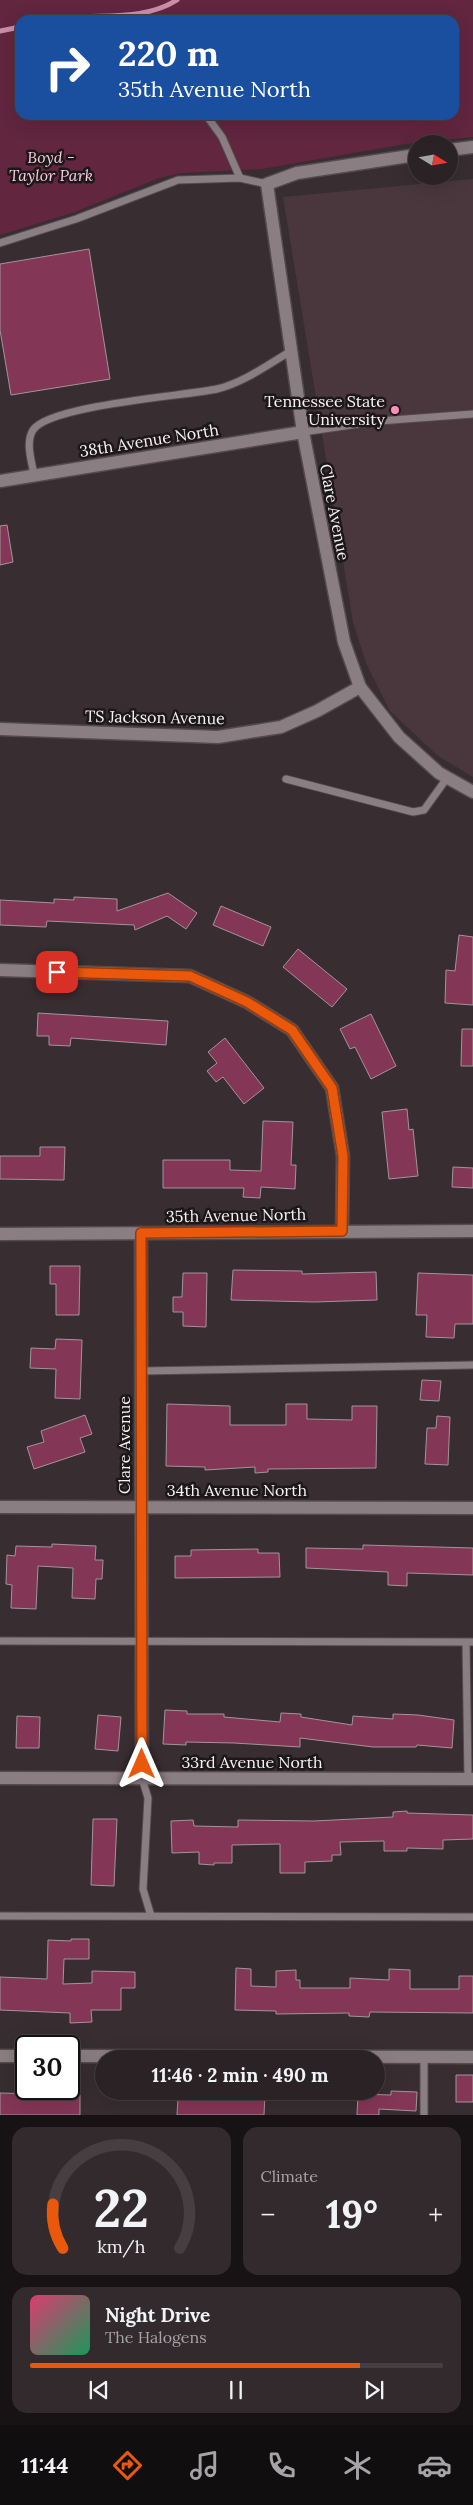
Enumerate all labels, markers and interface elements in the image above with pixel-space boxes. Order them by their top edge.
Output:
text: 220 m [118,31,219,76]
icon: right [35,35,100,100]
text: 35th Avenue North [118,75,311,103]
north arrow [408,135,458,185]
map controls [408,135,458,185]
park label: Boyd - Taylor Park [9,147,93,185]
place label: Tennessee State University [264,391,386,429]
marker: Tennessee State University [389,404,401,416]
street label: 38th Avenue North [78,419,220,461]
street label: Clare Avenue [316,462,354,562]
street label: TS Jackson Avenue [85,706,225,728]
pin [36,951,78,993]
icon: arrive [43,958,71,986]
street label: 35th Avenue North [166,1204,307,1226]
street label: Clare Avenue [114,1396,134,1494]
street label: 34th Avenue North [167,1480,308,1500]
position arrow [115,1737,167,1789]
street label: 33rd Avenue North [181,1752,323,1772]
speed limit sign: 30 [15,2035,80,2100]
text: 11:46 · 2 min · 490 m [152,2063,328,2087]
text: Climate [261,2166,318,2186]
text: 22 [94,2175,149,2241]
text: 19° [326,2190,378,2238]
text: − [261,2197,275,2233]
text: + [428,2197,443,2233]
text: km/h [97,2235,146,2258]
text: Night Drive [105,2303,210,2327]
text: The Halogens [105,2327,207,2347]
icon: previous [85,2376,113,2404]
icon: pause [222,2376,250,2404]
icon: next [360,2376,388,2404]
icon: directions [110,2448,145,2483]
icon: music [187,2448,222,2483]
icon: phone [264,2448,299,2483]
icon: climate [340,2448,375,2483]
icon: car [417,2448,452,2483]
text: 11:44 [21,2451,69,2479]

